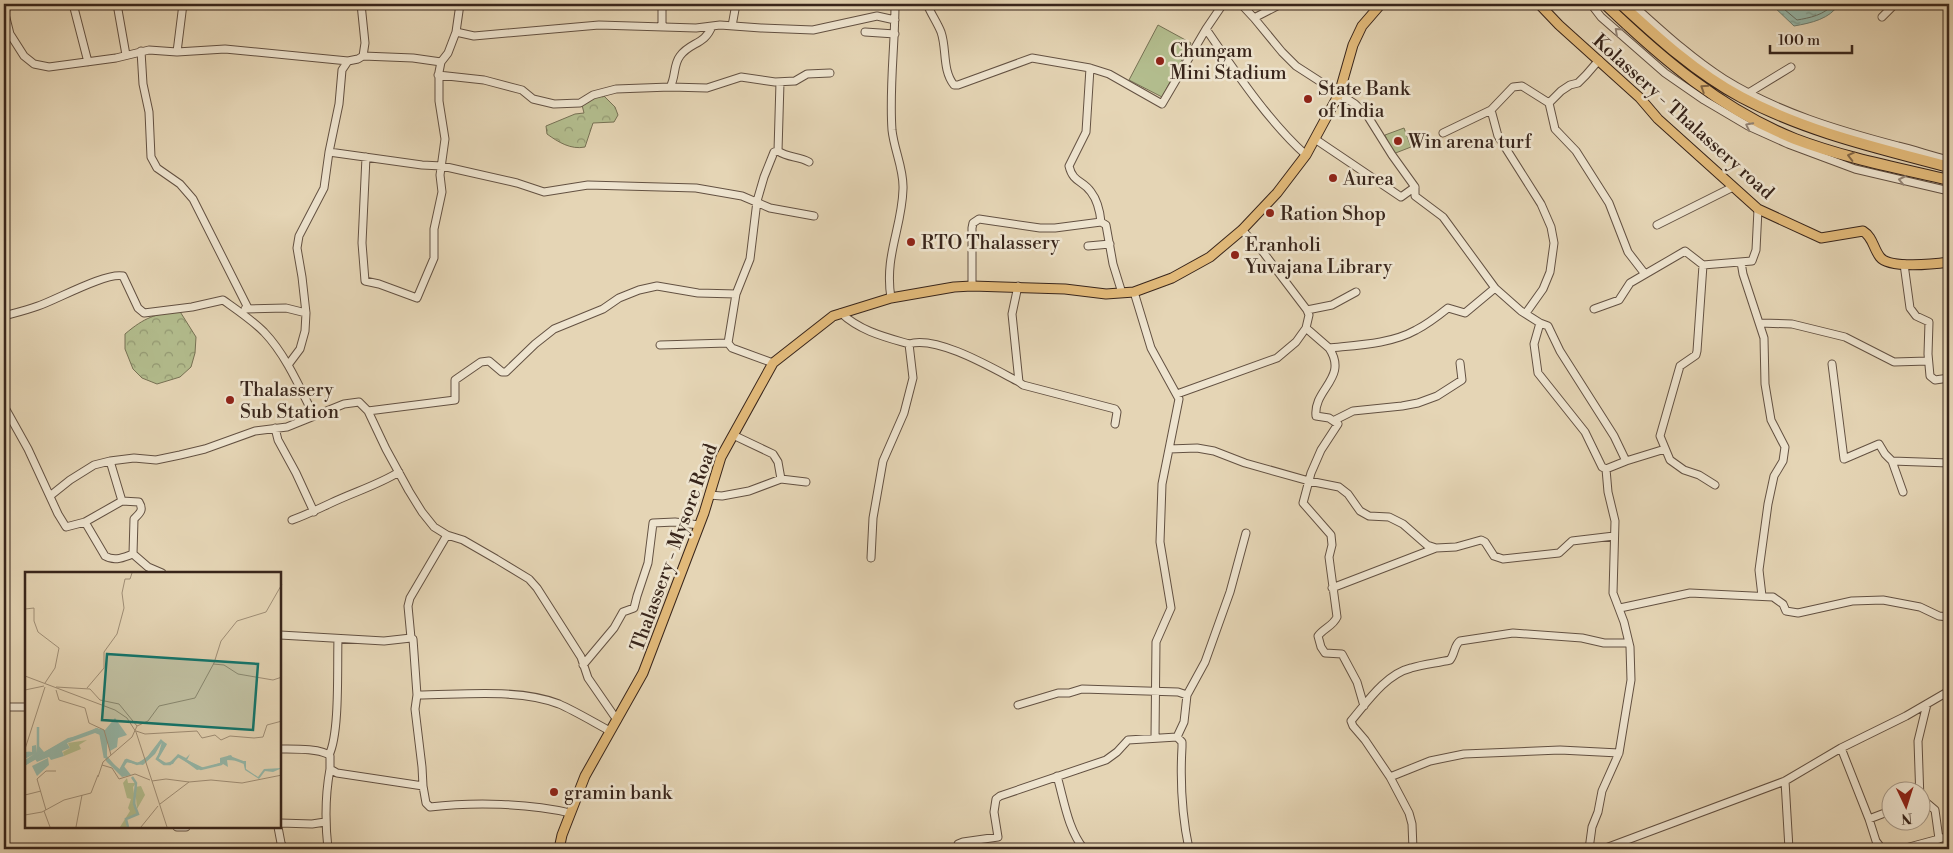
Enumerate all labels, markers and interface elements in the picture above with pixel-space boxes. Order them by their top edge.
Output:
scale bar [1770,22,1853,54]
one-way arrow [1614,28,1623,37]
street label: Kolassery - Thalassery road [1588,29,1779,205]
text: 100 m [1778,31,1820,50]
place label: Chungam Mini Stadium [1170,39,1287,85]
marker: Chungam Mini Stadium [1154,55,1166,67]
place label: State Bank of India [1318,77,1411,123]
one-way arrow [1701,85,1710,95]
marker: State Bank of India [1302,93,1314,105]
one-way arrow [1745,122,1754,132]
place label: Win arena turf [1407,130,1532,154]
marker: Win arena turf [1392,135,1404,147]
one-way arrow [1846,151,1855,162]
place label: Aurea [1342,167,1394,191]
marker: Aurea [1327,172,1339,184]
one-way arrow [1897,175,1906,186]
place label: Ration Shop [1280,202,1386,226]
marker: Ration Shop [1264,207,1276,219]
place label: RTO Thalassery [921,231,1061,255]
place label: Eranholi Yuvajana Library [1244,233,1393,279]
marker: RTO Thalassery [905,236,917,248]
marker: Eranholi Yuvajana Library [1229,249,1241,261]
place label: Thalassery Sub Station [240,378,339,424]
marker: Thalassery Sub Station [224,394,236,406]
street label: Thalassery - Mysore Road [625,440,723,655]
inset map [25,572,281,828]
north arrow [1880,780,1930,830]
place label: gramin bank [564,781,673,805]
marker: gramin bank [548,786,560,798]
text: N [1901,809,1913,827]

